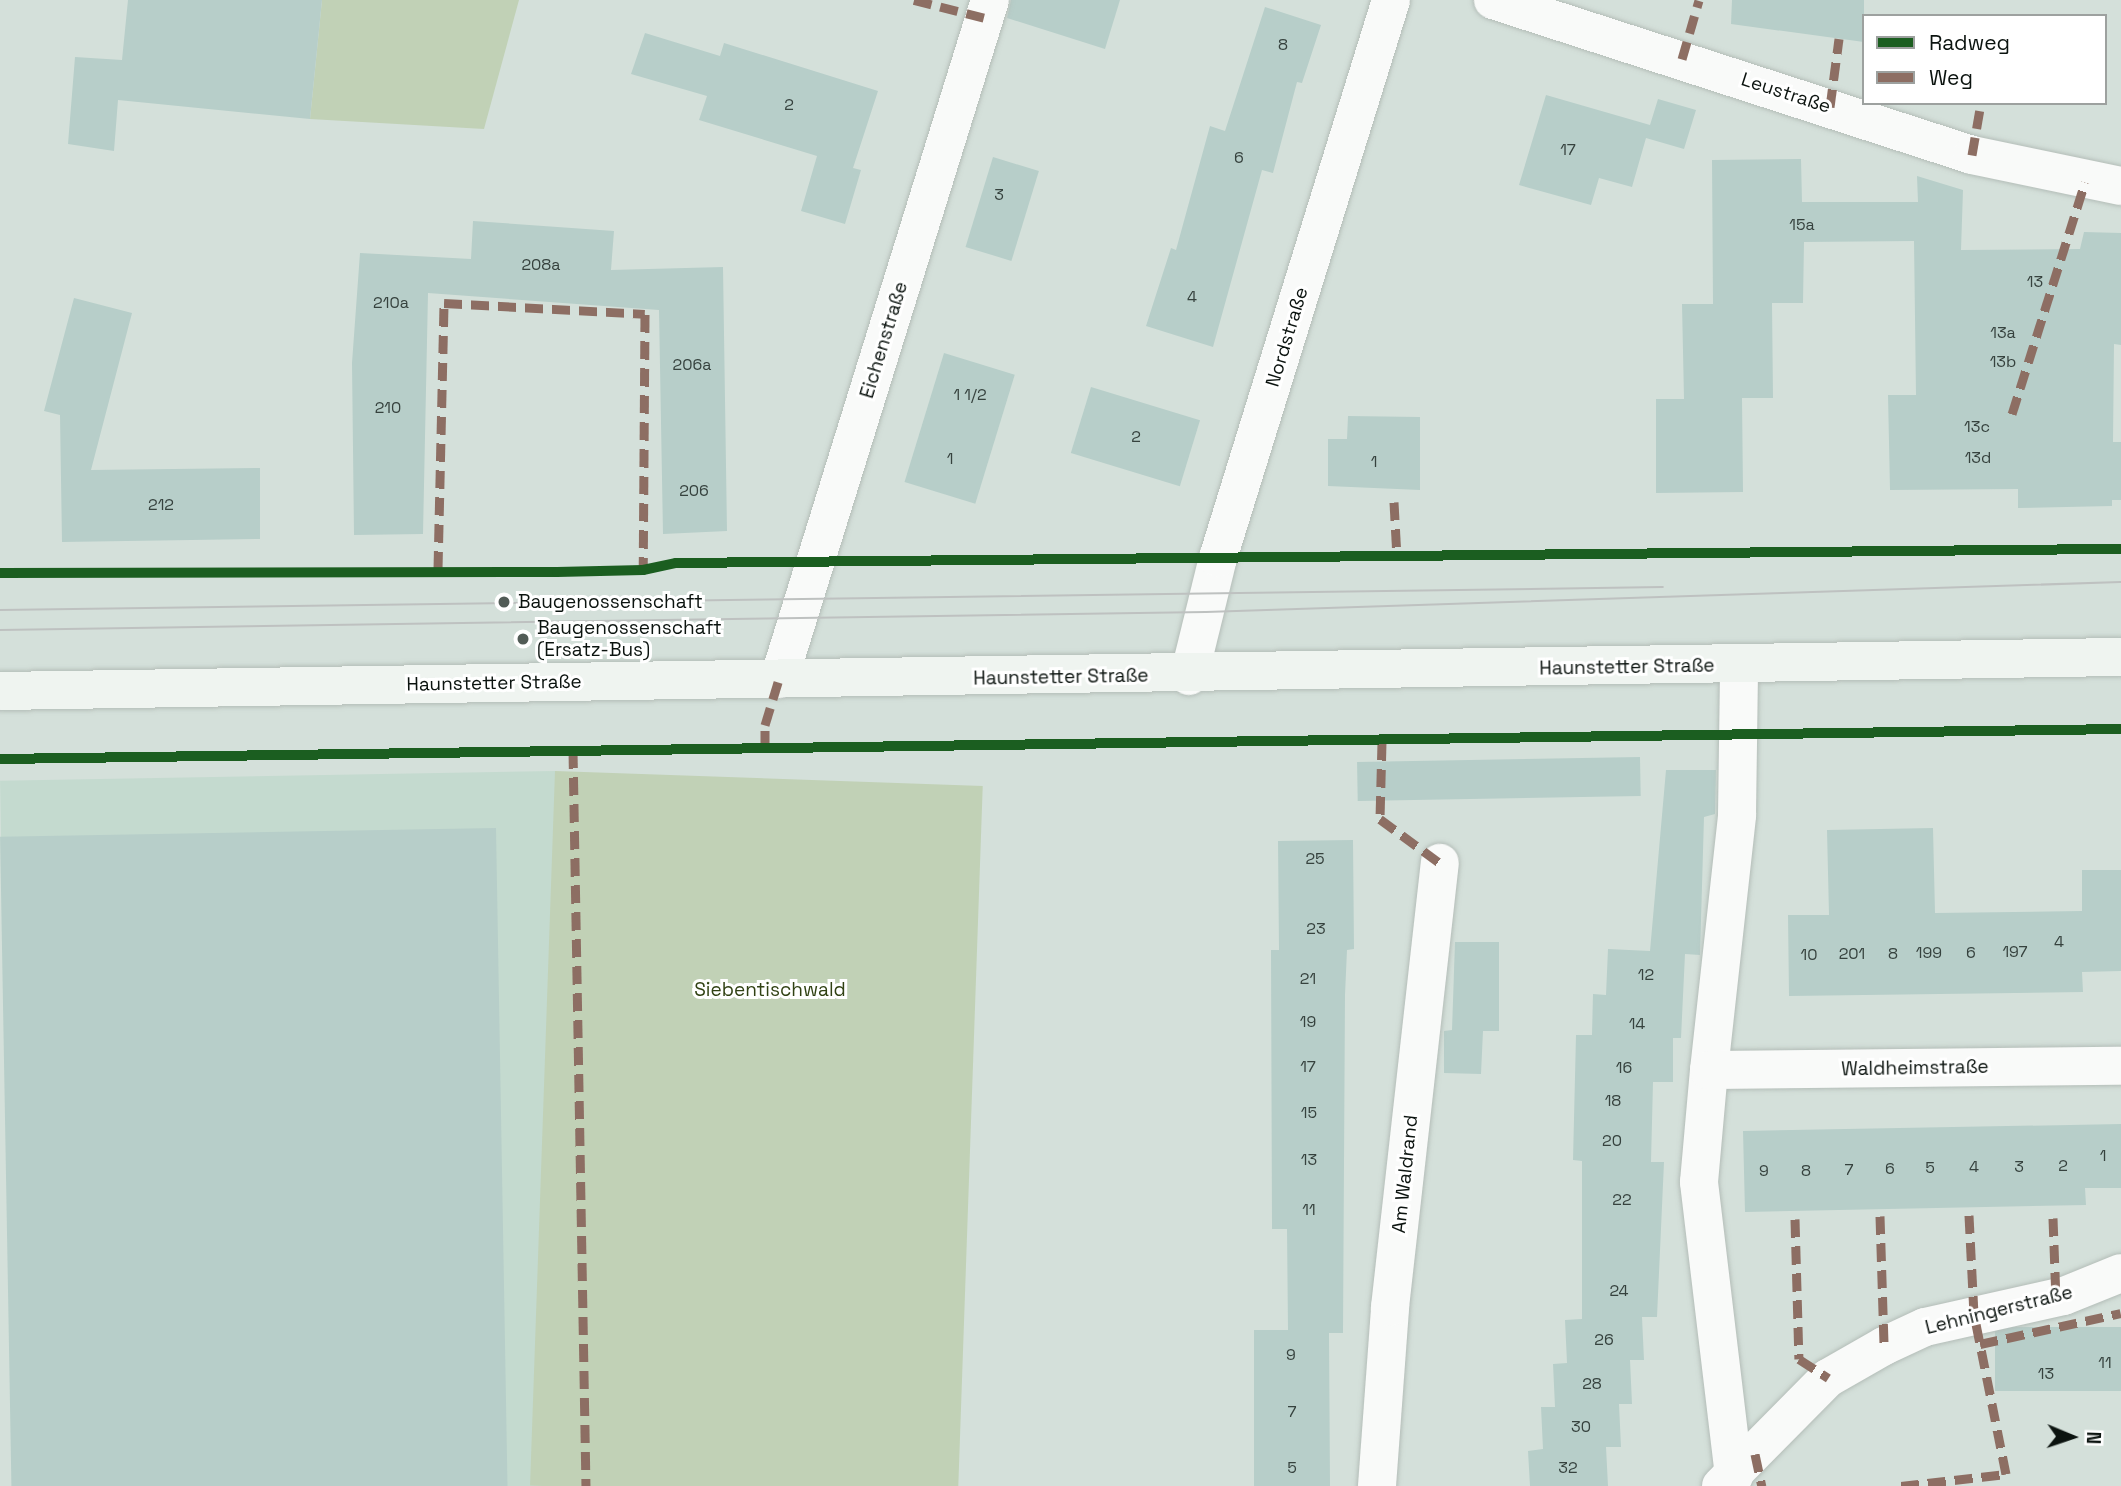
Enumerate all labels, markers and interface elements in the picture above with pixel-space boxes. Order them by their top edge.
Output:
legend [1862,14,2107,105]
text: Radweg [1929,29,2010,56]
house number: 8 [1278,35,1288,55]
text: Weg [1929,64,1973,91]
street label: Leustraße [1738,68,1834,118]
house number: 2 [784,95,794,115]
house number: 17 [1560,140,1576,160]
house number: 6 [1234,148,1244,168]
house number: 3 [994,185,1004,205]
house number: 15a [1789,215,1815,235]
house number: 208a [521,255,561,275]
house number: 13 [2027,272,2043,292]
street label: Eichenstraße [855,279,913,401]
street label: Nordstraße [1261,284,1313,390]
house number: 4 [1187,287,1197,307]
house number: 210a [373,293,409,313]
house number: 13a [1990,323,2016,343]
house number: 13b [1990,352,2016,372]
house number: 206a [673,355,711,375]
house number: 1 1/2 [953,385,987,405]
house number: 210 [375,398,401,418]
house number: 13c [1964,417,1990,437]
house number: 2 [1131,427,1141,447]
house number: 13d [1965,448,1991,468]
house number: 1 [947,449,953,469]
house number: 1 [1371,452,1377,472]
house number: 206 [679,481,709,501]
house number: 212 [148,495,174,515]
place label: Baugenossenschaft [518,591,703,613]
marker: Baugenossenschaft [496,594,512,610]
place label: Baugenossenschaft (Ersatz-Bus) [537,617,722,661]
marker: Baugenossenschaft (Ersatz-Bus) [515,631,531,647]
street label: Haunstetter Straße [1539,654,1715,680]
street label: Haunstetter Straße [973,664,1149,690]
street label: Haunstetter Straße [406,670,582,696]
house number: 25 [1305,849,1325,869]
house number: 23 [1306,919,1326,939]
house number: 4 [2054,932,2064,952]
house number: 197 [2002,942,2028,962]
house number: 199 [1916,943,1942,963]
house number: 6 [1966,943,1976,963]
house number: 201 [1839,944,1865,964]
house number: 8 [1888,944,1898,964]
house number: 10 [1801,945,1817,965]
house number: 12 [1638,965,1654,985]
house number: 21 [1300,969,1316,989]
park label: Siebentischwald [694,979,846,1001]
house number: 19 [1300,1012,1316,1032]
house number: 14 [1629,1014,1645,1034]
street label: Waldheimstraße [1841,1055,1989,1081]
house number: 17 [1300,1057,1316,1077]
house number: 16 [1616,1058,1632,1078]
house number: 18 [1605,1091,1621,1111]
house number: 15 [1301,1103,1317,1123]
street label: Am Waldrand [1387,1114,1423,1234]
house number: 20 [1602,1131,1622,1151]
house number: 1 [2100,1146,2106,1166]
house number: 13 [1301,1150,1317,1170]
house number: 2 [2058,1156,2068,1176]
house number: 4 [1969,1157,1979,1177]
house number: 3 [2014,1157,2024,1177]
house number: 5 [1925,1158,1935,1178]
house number: 6 [1885,1159,1895,1179]
house number: 7 [1844,1160,1854,1180]
house number: 9 [1759,1161,1769,1181]
house number: 8 [1801,1161,1811,1181]
house number: 22 [1612,1190,1632,1210]
house number: 11 [1302,1200,1316,1220]
house number: 24 [1609,1281,1629,1301]
street label: Lehningerstraße [1923,1281,2075,1339]
house number: 26 [1594,1330,1614,1350]
house number: 9 [1286,1345,1296,1365]
house number: 11 [2098,1353,2112,1373]
house number: 13 [2038,1364,2054,1384]
house number: 28 [1582,1374,1602,1394]
house number: 7 [1287,1402,1297,1422]
north arrow [2037,1402,2107,1472]
house number: 30 [1571,1417,1591,1437]
text: N [2081,1431,2106,1445]
house number: 5 [1287,1458,1297,1478]
house number: 32 [1558,1458,1578,1478]

